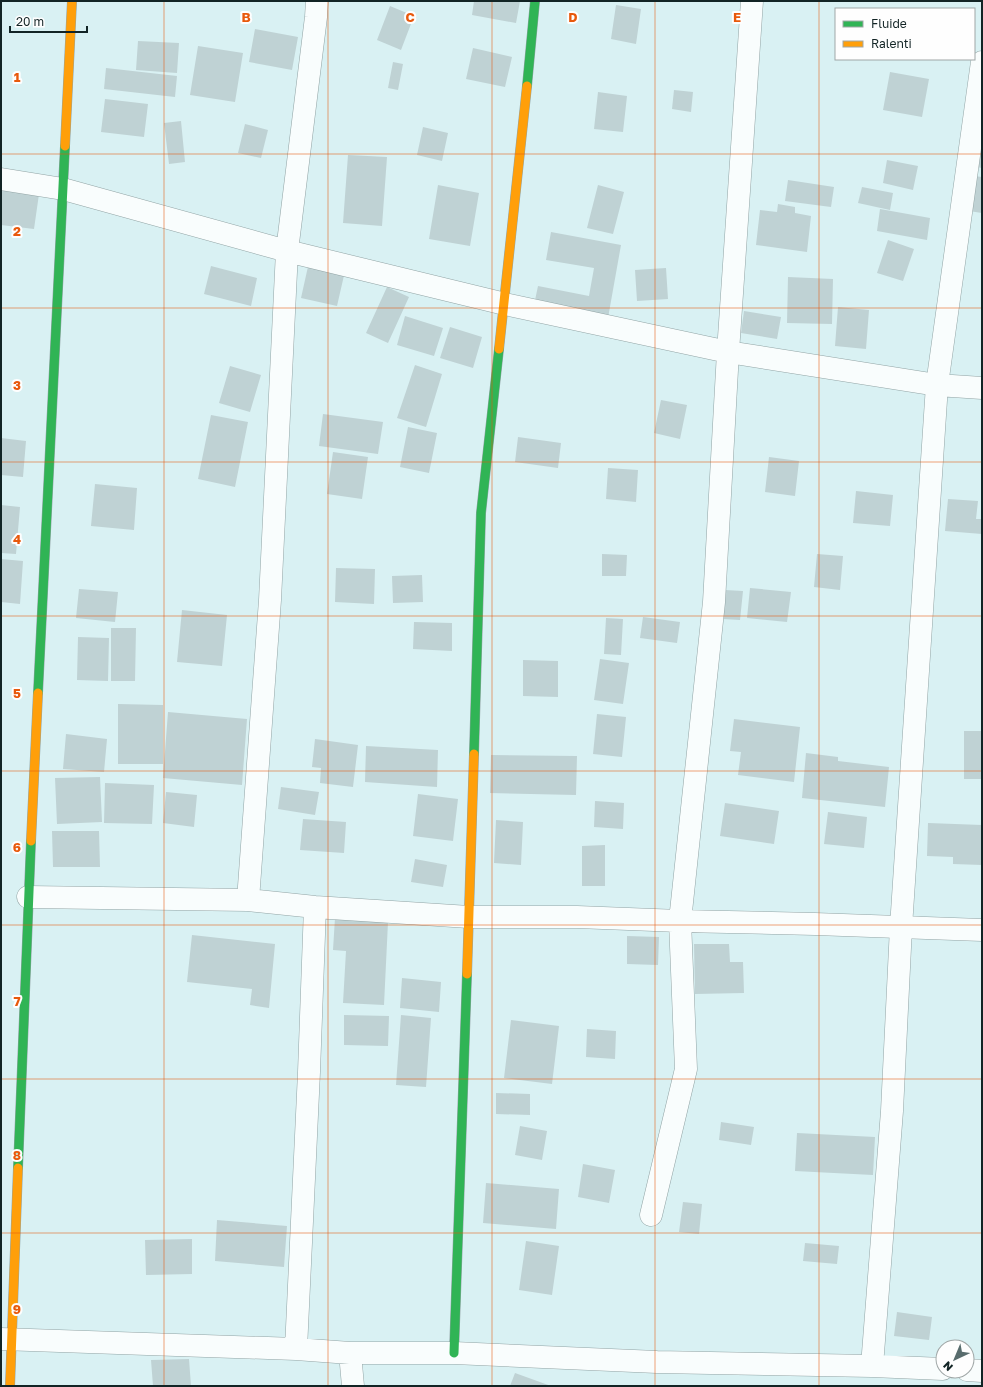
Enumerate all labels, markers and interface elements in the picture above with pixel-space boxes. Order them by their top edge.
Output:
scale bar [10,8,87,34]
legend [835,8,975,60]
text: B [241,9,251,25]
text: C [405,9,415,25]
text: D [568,9,578,25]
text: E [733,9,741,25]
text: 20 m [16,14,44,29]
text: Fluide [871,16,907,31]
text: Ralenti [871,36,912,51]
text: 1 [14,69,21,85]
text: 2 [13,223,21,239]
text: 3 [13,377,21,393]
text: 4 [13,531,21,547]
text: 5 [13,685,21,701]
text: 6 [13,839,21,855]
text: 7 [13,993,21,1009]
text: 8 [13,1147,21,1163]
text: 9 [13,1301,21,1317]
north arrow [935,1339,975,1379]
text: N [940,1359,955,1374]

